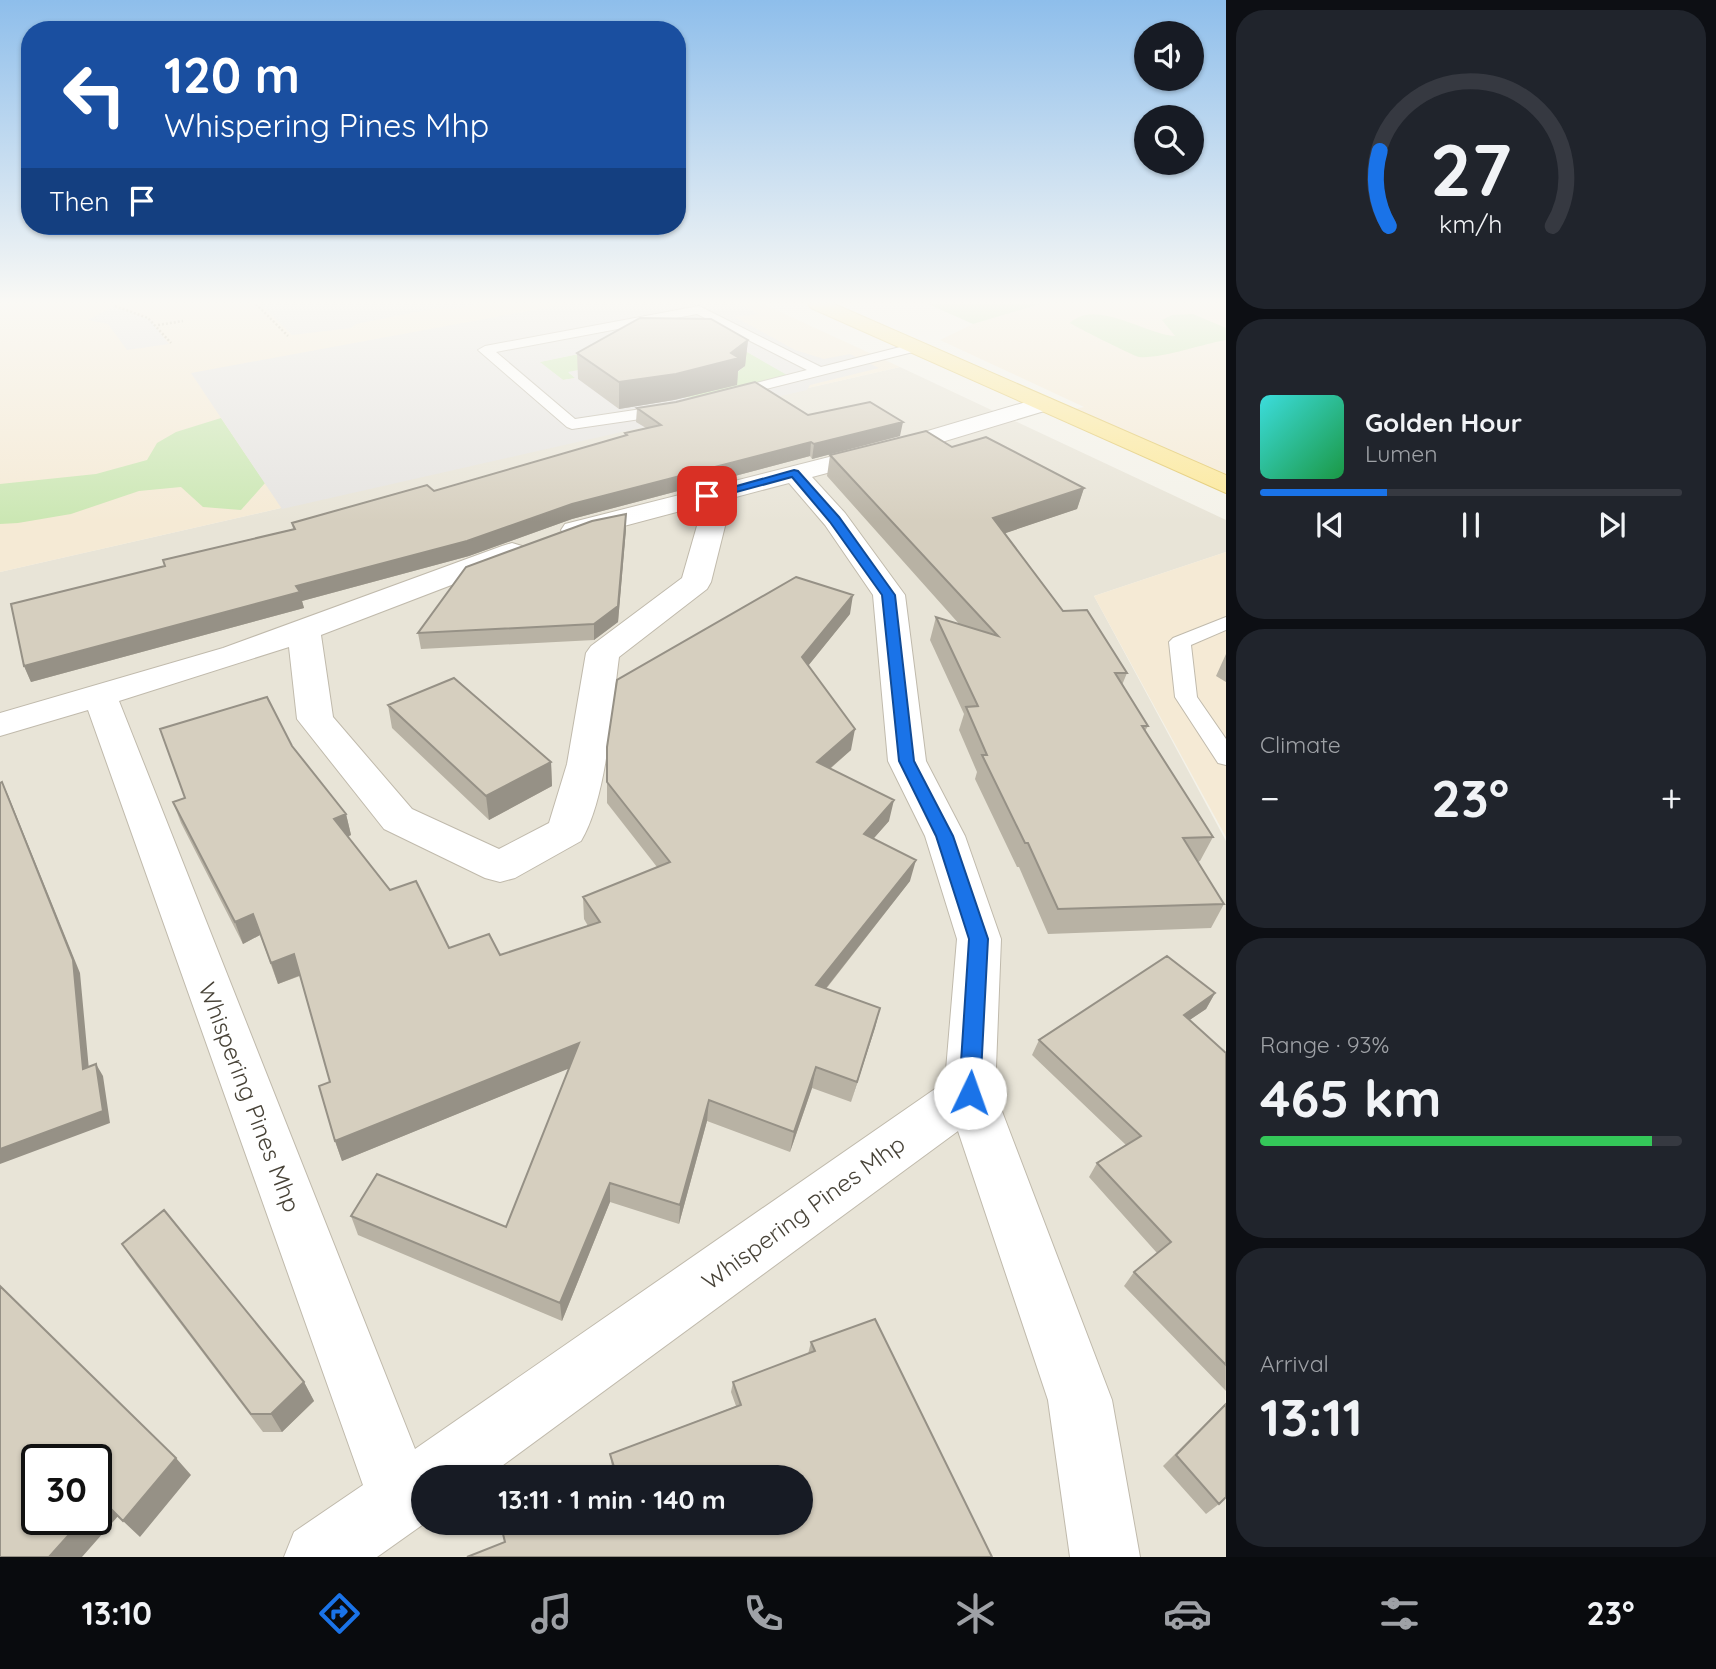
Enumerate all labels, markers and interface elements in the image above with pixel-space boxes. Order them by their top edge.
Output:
map controls [1134,21,1204,175]
button: sound [1134,21,1204,91]
text: 120 m [164,44,300,105]
icon: left [49,49,140,140]
text: Whispering Pines Mhp [164,105,489,145]
button: search [1134,105,1204,175]
text: 27 [1430,123,1512,214]
icon: arrive [123,182,161,220]
text: Then [49,185,109,218]
text: km/h [1439,208,1503,239]
text: Golden Hour [1365,406,1522,439]
text: Lumen [1365,439,1438,468]
pin [677,466,737,526]
icon: arrive [688,477,726,515]
icon: previous [1311,506,1349,544]
icon: pause [1452,506,1490,544]
icon: next [1593,506,1631,544]
text: Climate [1260,730,1341,759]
text: 23° [1431,765,1509,830]
text: − [1260,774,1280,822]
text: + [1661,774,1682,822]
street label: Whispering Pines Mhp [192,978,308,1216]
text: Range · 93% [1260,1030,1389,1059]
position arrow [933,1056,1007,1130]
text: 465 km [1260,1065,1441,1130]
street label: Whispering Pines Mhp [696,1128,910,1296]
text: Arrival [1260,1349,1329,1378]
text: 13:11 [1260,1384,1363,1449]
speed limit sign: 30 [21,1444,112,1535]
text: 13:11 · 1 min · 140 m [498,1483,726,1516]
icon: directions [315,1589,364,1638]
icon: music [527,1589,576,1638]
icon: phone [739,1589,788,1638]
icon: climate [951,1589,1000,1638]
icon: car [1163,1589,1212,1638]
icon: filters [1375,1589,1424,1638]
text: 13:10 [81,1593,152,1633]
text: 23° [1587,1593,1634,1633]

